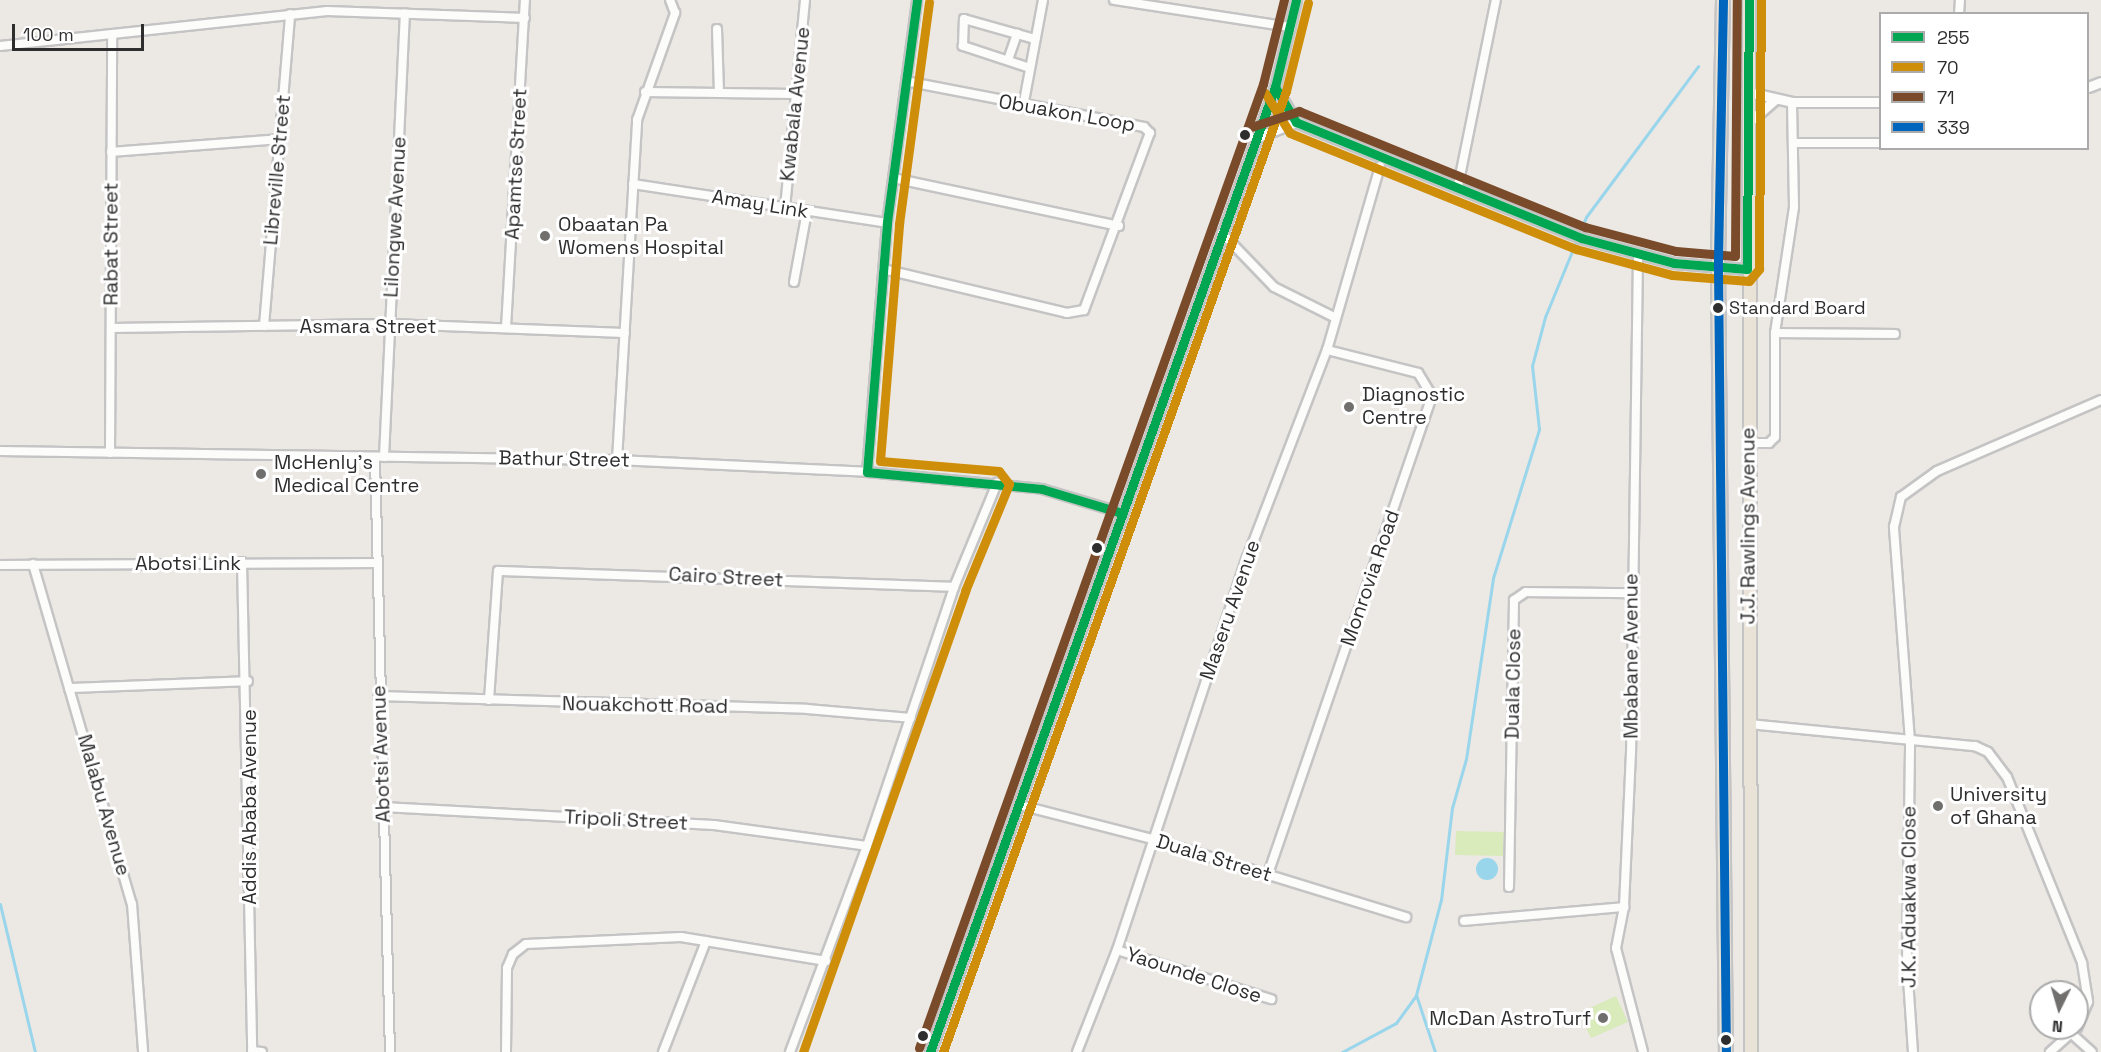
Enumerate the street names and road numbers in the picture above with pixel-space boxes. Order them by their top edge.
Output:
street label: Kwabala Avenue [775,25,815,183]
street label: Apamtse Street [500,88,532,240]
street label: Obuakon Loop [997,89,1137,137]
street label: Libreville Street [258,94,296,246]
street label: Lilongwe Avenue [379,136,411,298]
street label: Rabat Street [99,182,123,306]
street label: Amay Link [710,185,810,223]
street label: Asmara Street [300,314,436,338]
street label: J.J. Rawlings Avenue [1736,427,1760,625]
street label: Bathur Street [498,446,630,472]
street label: Monrovia Road [1335,507,1405,649]
street label: Maseru Avenue [1195,537,1265,683]
street label: Abotsi Link [135,551,241,575]
street label: Cairo Street [668,562,784,592]
street label: Mbabane Avenue [1619,573,1643,739]
street label: Duala Close [1500,628,1526,740]
street label: Abotsi Avenue [367,685,395,823]
street label: Nouakchott Road [562,692,728,718]
street label: Addis Ababa Avenue [237,709,261,905]
street label: Malabu Avenue [72,731,136,879]
street label: Tripoli Street [563,805,689,835]
street label: J.K. Aduakwa Close [1897,805,1921,989]
street label: Duala Street [1153,829,1275,887]
street label: Yaounde Close [1123,942,1265,1008]

